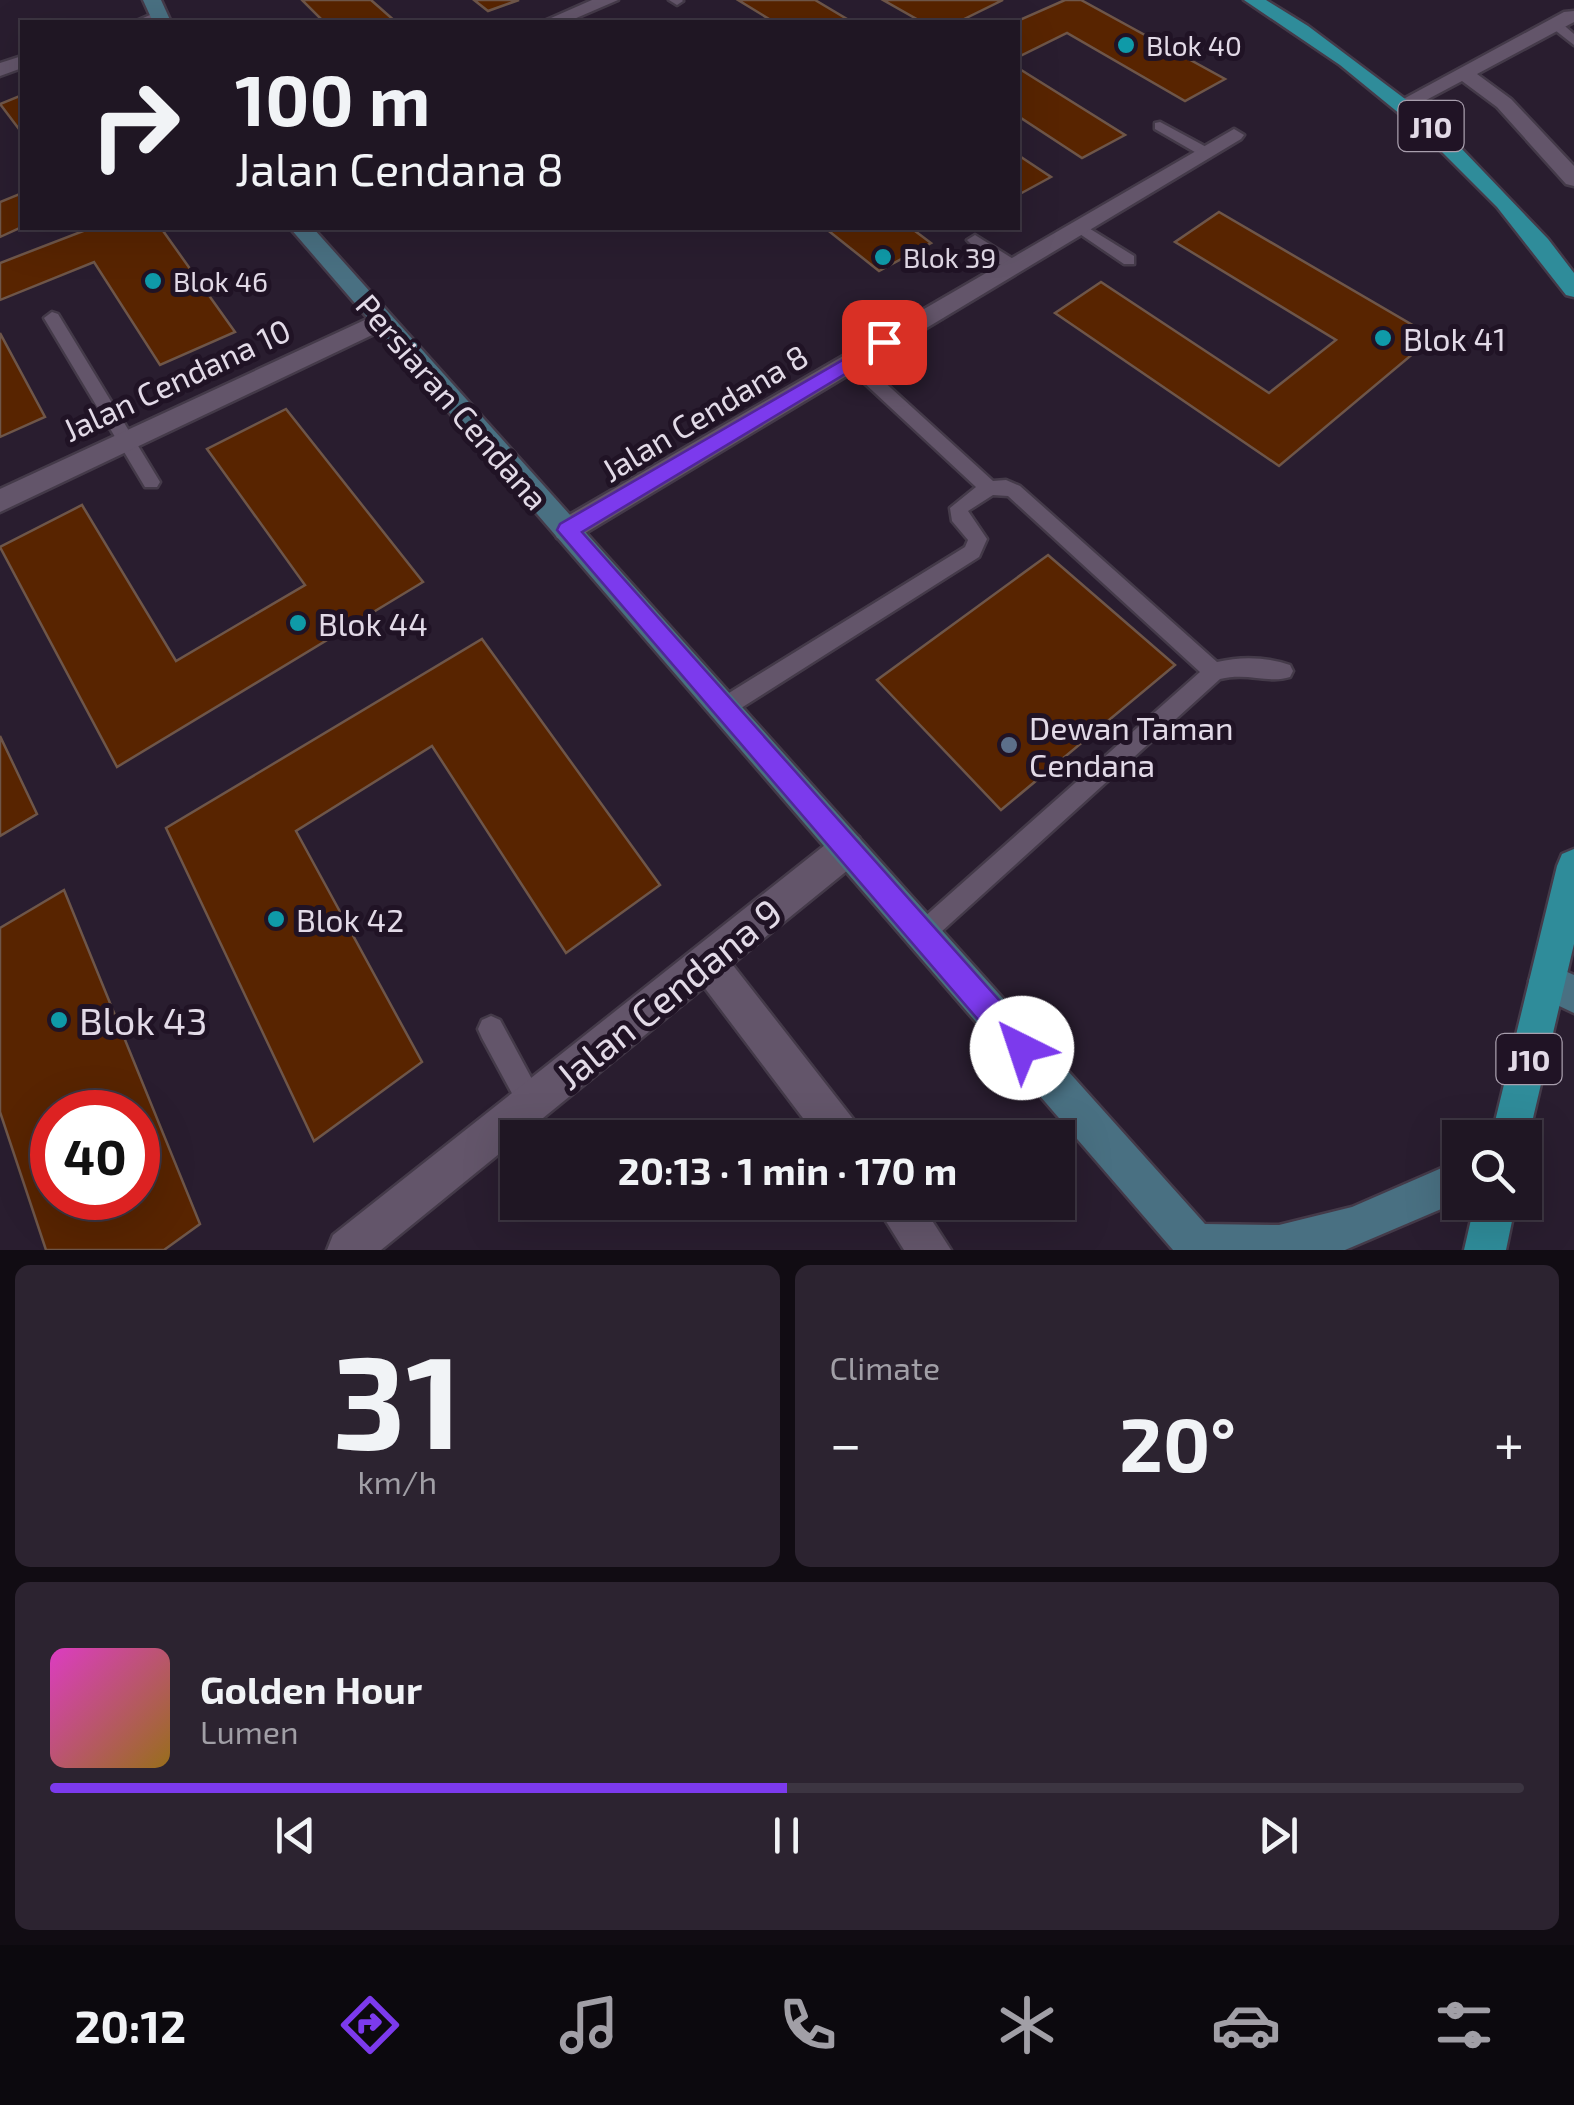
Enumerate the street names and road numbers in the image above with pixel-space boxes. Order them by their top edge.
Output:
road number: J10 [1398,101,1464,151]
street label: Persiaran Cendana [349,286,557,516]
street label: Jalan Cendana 10 [56,310,296,448]
street label: Jalan Cendana 8 [594,335,814,489]
street label: Jalan Cendana 9 [546,888,790,1098]
road number: J10 [1496,1034,1562,1084]

